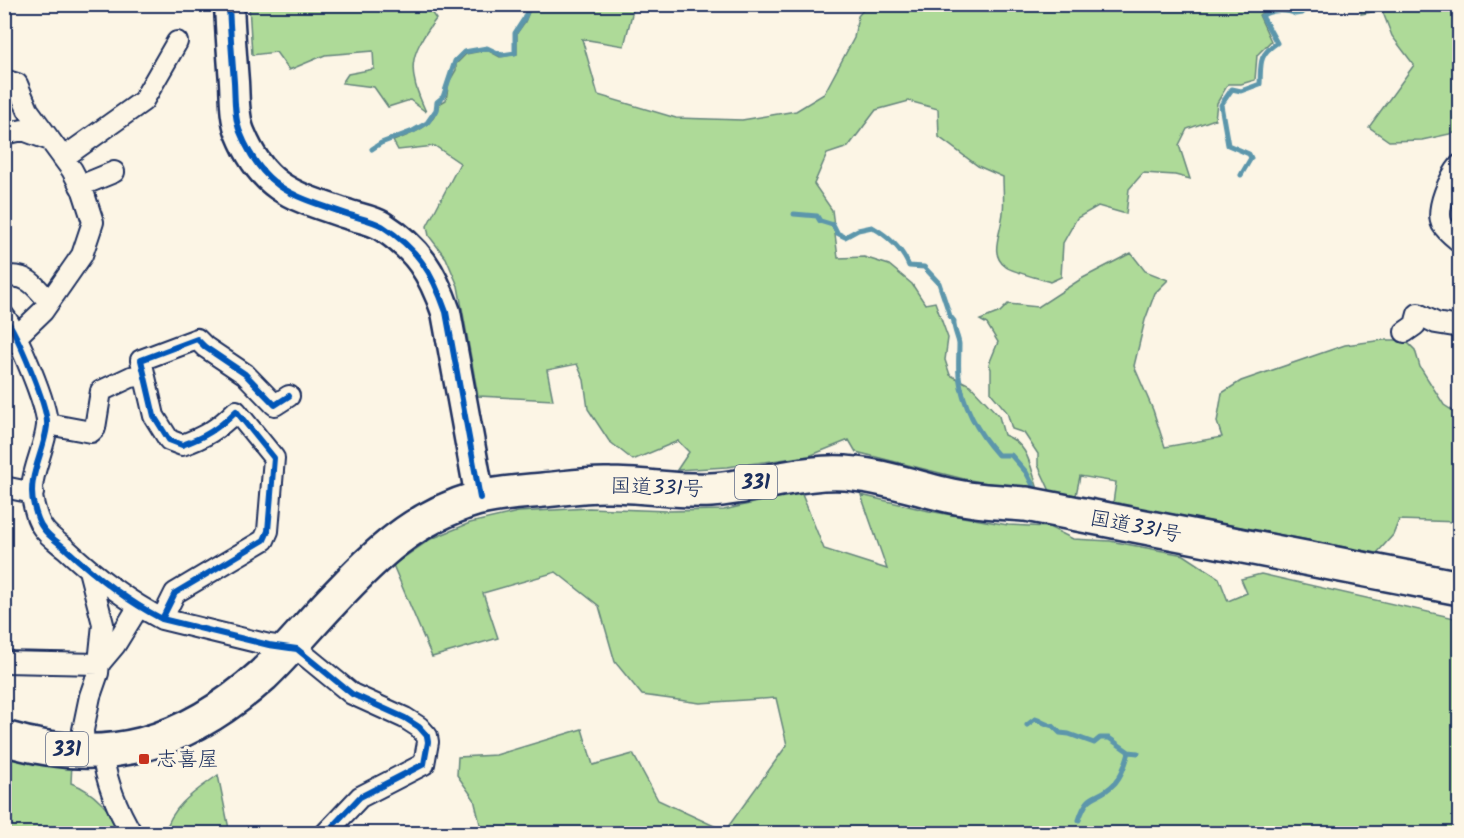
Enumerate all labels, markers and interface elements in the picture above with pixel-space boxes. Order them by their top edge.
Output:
road number: 331 [735,465,777,499]
street label: 国道331号 [610,470,704,507]
street label: 国道331号 [1087,502,1185,553]
road number: 331 [46,732,88,766]
place label: 志喜屋 [156,744,219,777]
marker: 志喜屋 [137,752,151,766]

